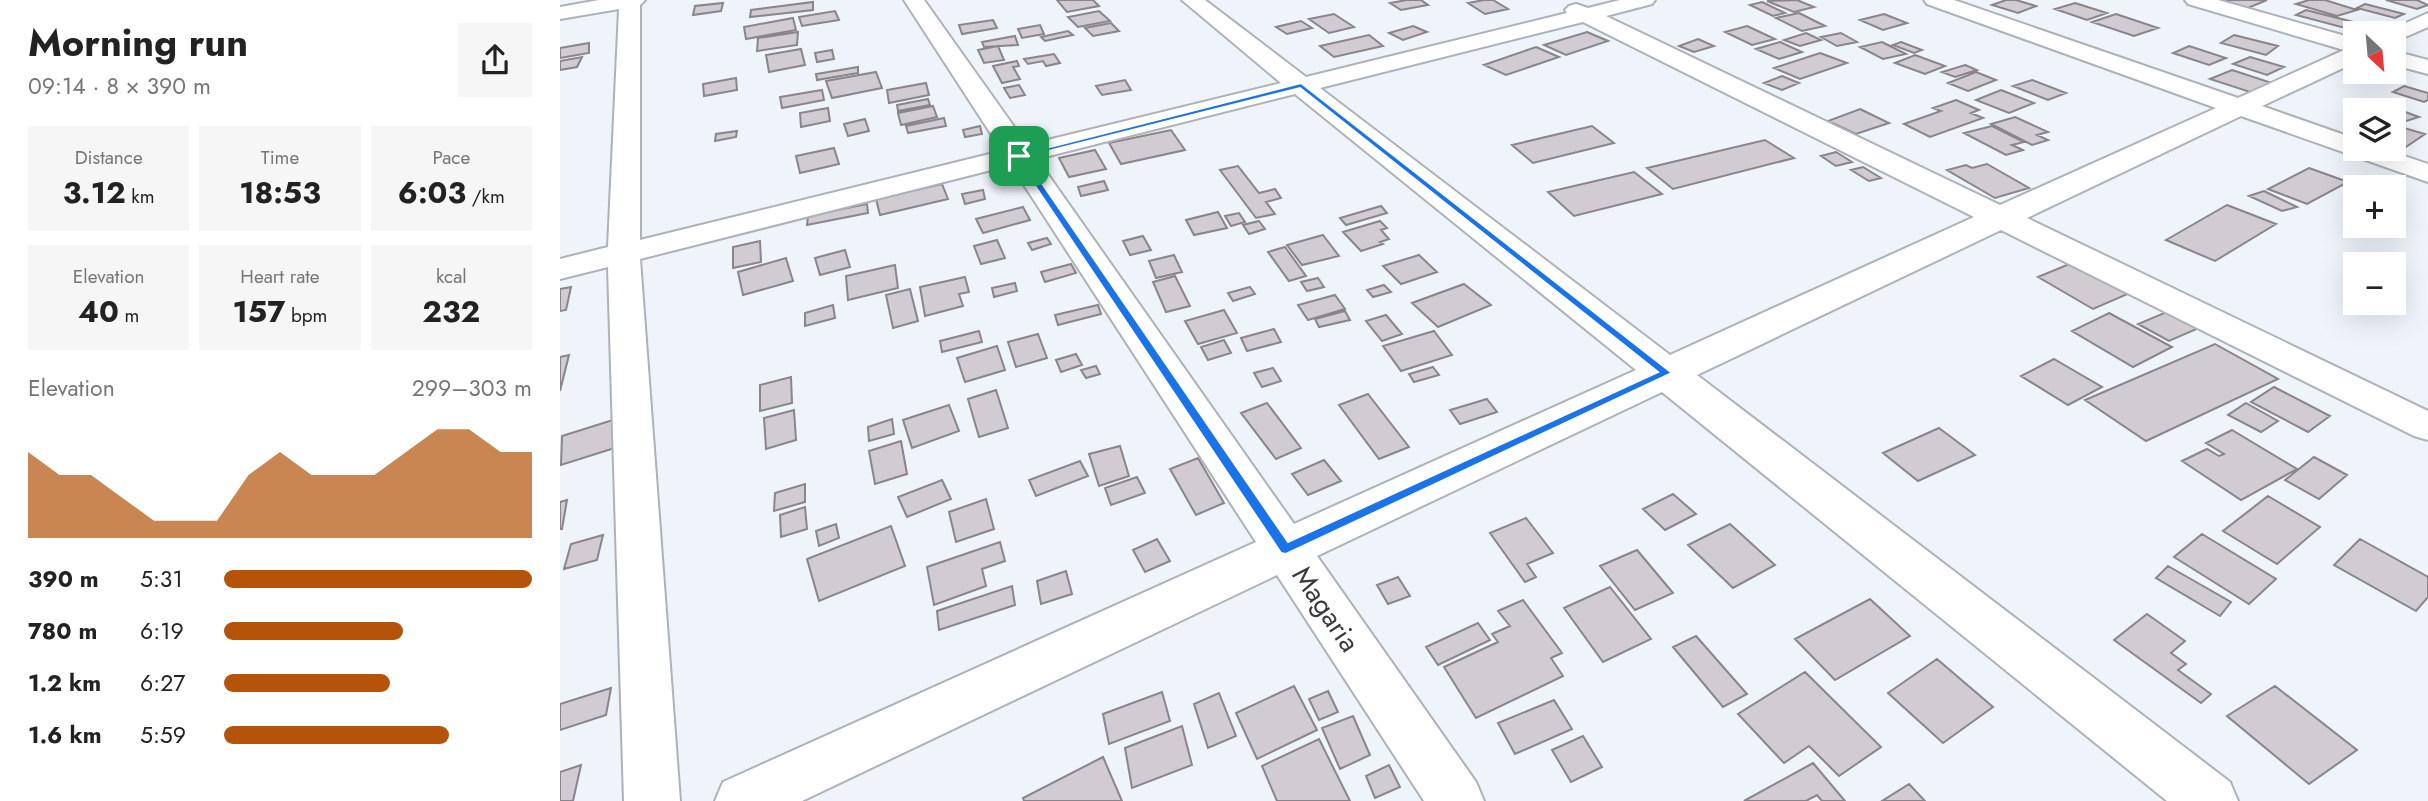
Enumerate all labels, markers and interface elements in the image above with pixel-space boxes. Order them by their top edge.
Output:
text: Morning run [28,15,248,70]
north arrow [2343,21,2406,84]
map controls [2343,21,2406,315]
button: share [458,23,532,97]
text: 09:14 · 8 × 390 m [28,69,211,103]
button: layers [2343,98,2406,161]
pin [989,126,1049,186]
icon: arrive [1000,137,1038,175]
text: Distance [75,144,143,171]
text: Time [261,144,299,171]
text: Pace [432,144,470,171]
text: 3.12 [63,171,126,214]
text: 18:53 [239,171,321,214]
text: 6:03 [398,171,466,214]
button: + [2343,175,2406,238]
text: km [126,183,155,210]
text: /km [466,183,505,210]
button: − [2343,252,2406,315]
text: Elevation [73,263,145,290]
text: Heart rate [240,263,320,290]
text: kcal [436,263,467,290]
text: 40 [78,290,119,333]
text: 157 [233,290,285,333]
text: 232 [422,290,480,333]
text: m [119,302,139,329]
text: bpm [285,302,327,329]
text: Elevation [28,371,115,405]
text: 299–303 m [412,371,532,405]
street label: Magaria [1282,558,1370,660]
text: 390 m [28,562,99,596]
text: 5:31 [140,562,183,596]
text: 780 m [28,614,97,648]
text: 6:19 [140,614,184,648]
text: 1.2 km [28,666,101,700]
text: 6:27 [140,666,185,700]
text: 1.6 km [28,718,102,752]
text: 5:59 [140,718,186,752]

